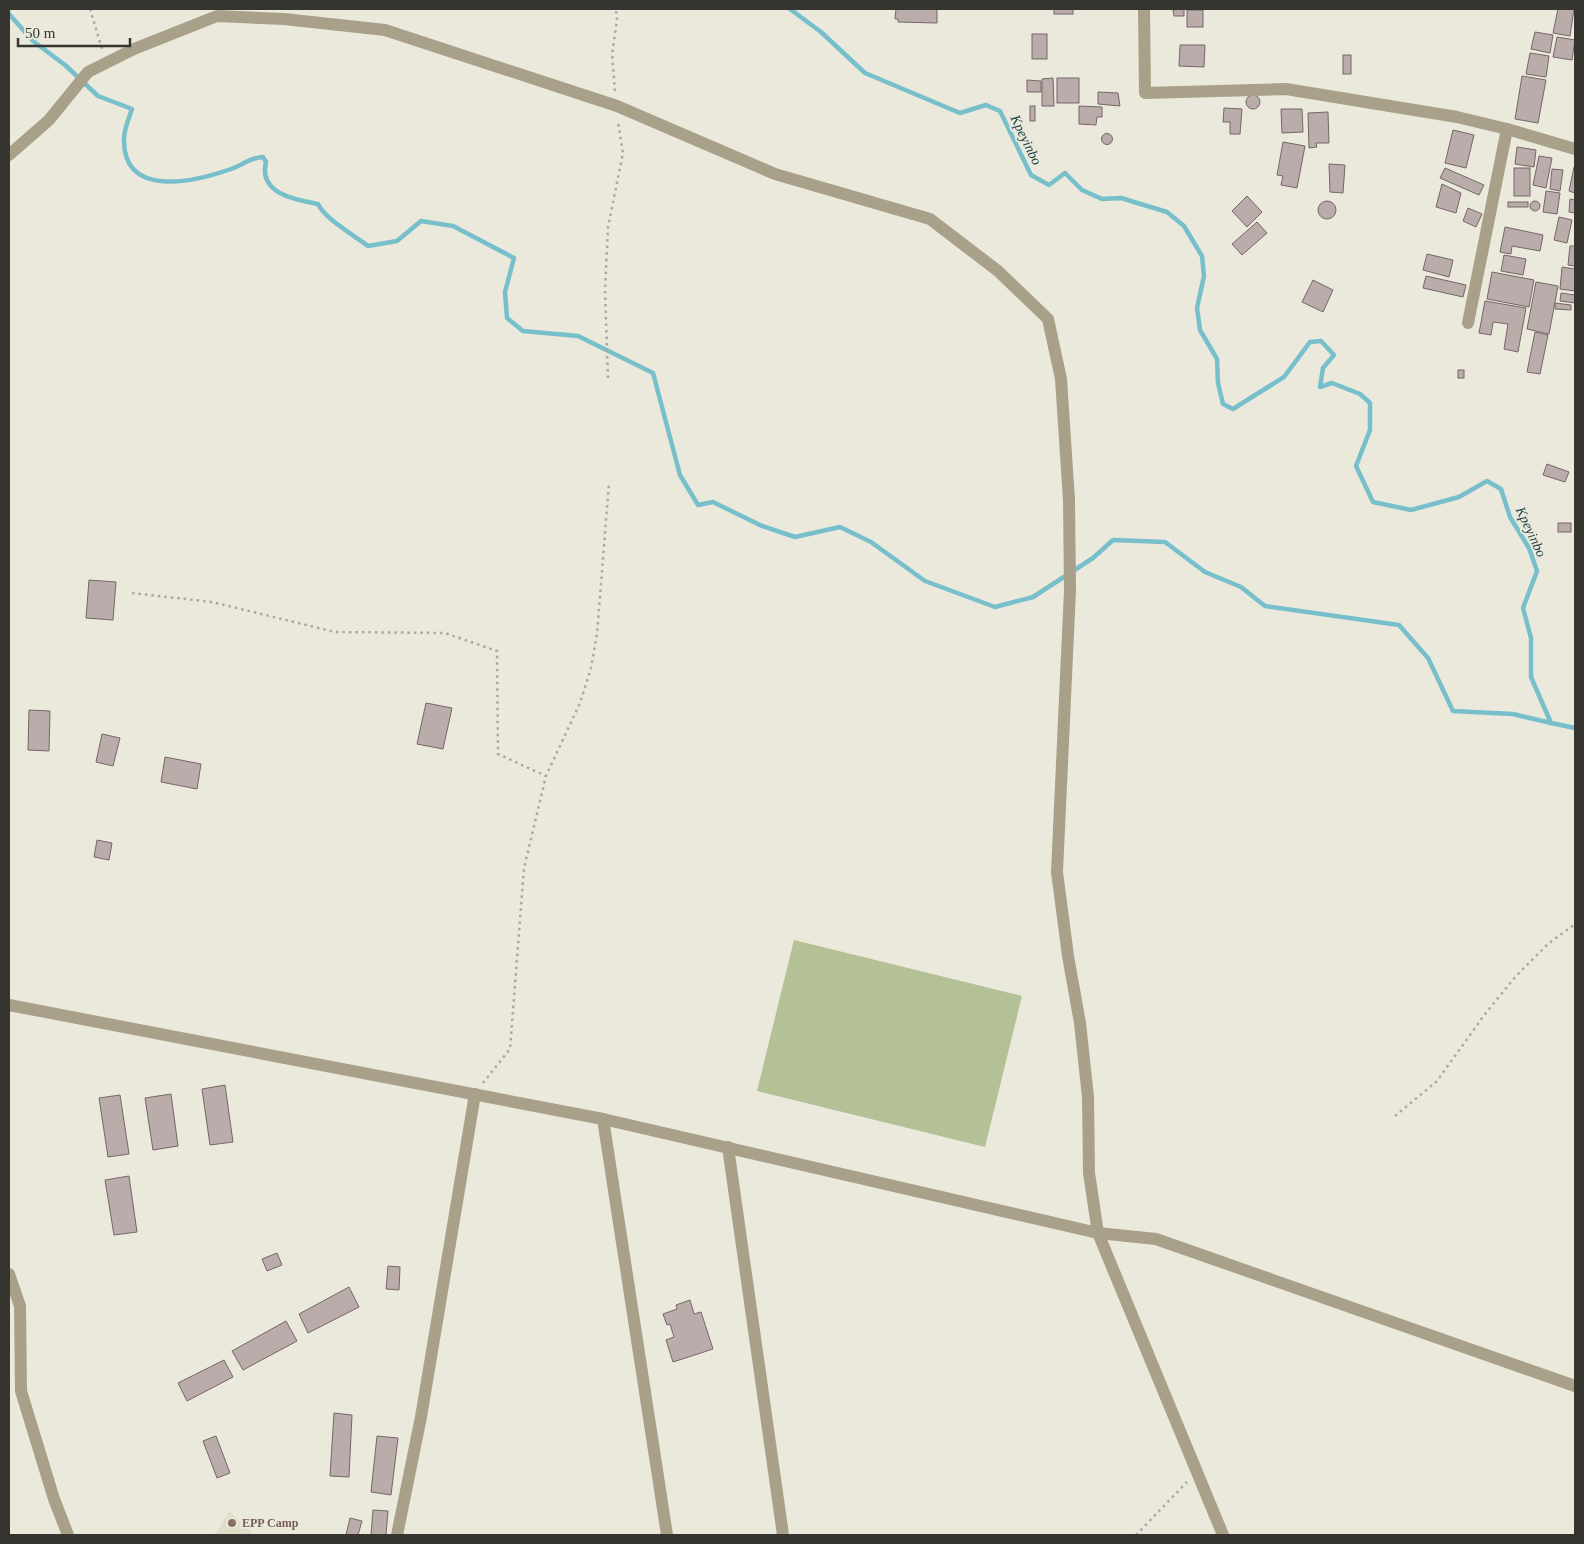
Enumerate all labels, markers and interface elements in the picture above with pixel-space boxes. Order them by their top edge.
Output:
scale bar [18,15,130,47]
text: 50 m [25,25,56,41]
water label: Kpeyinbo [1007,112,1045,167]
water label: Kpeyinbo [1512,504,1549,559]
place label: EPP Camp [242,1516,299,1530]
marker: EPP Camp [226,1517,238,1529]

